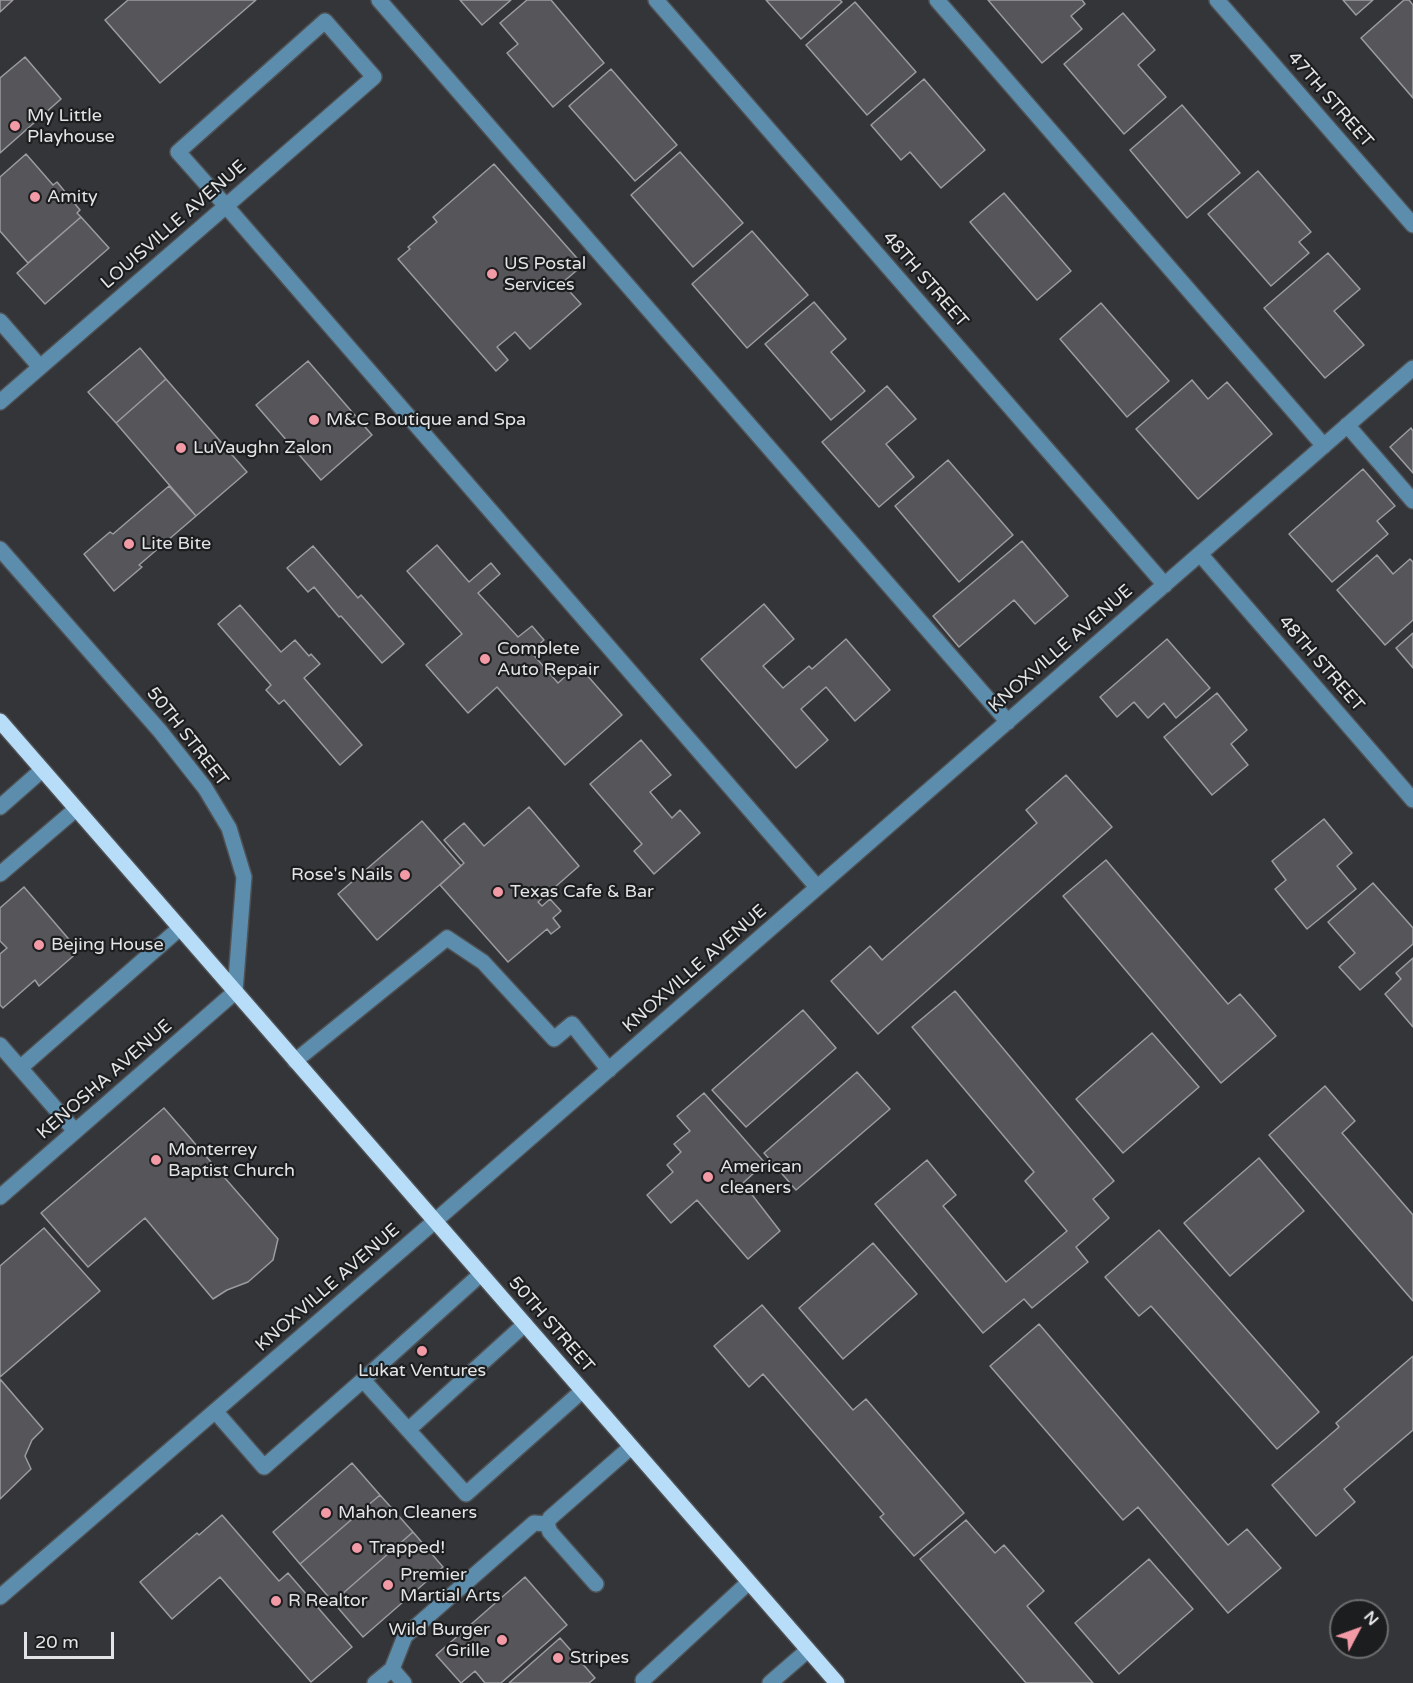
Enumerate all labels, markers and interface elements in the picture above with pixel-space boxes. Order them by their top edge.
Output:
street label: 47TH STREET [1282,48,1378,152]
place label: My Little Playhouse [27,105,115,148]
marker: My Little Playhouse [8,119,22,133]
street label: LOUISVILLE AVENUE [97,156,251,294]
place label: Amity [47,186,98,208]
marker: Amity [28,190,42,204]
street label: 48TH STREET [877,228,973,332]
place label: US Postal Services [504,253,586,296]
marker: US Postal Services [485,267,499,281]
place label: M&C Boutique and Spa [326,409,526,431]
marker: M&C Boutique and Spa [307,413,321,427]
place label: LuVaughn Zalon [193,437,332,459]
marker: LuVaughn Zalon [174,441,188,455]
place label: Lite Bite [141,533,211,555]
marker: Lite Bite [122,537,136,551]
street label: KNOXVILLE AVENUE [984,580,1138,718]
street label: 48TH STREET [1273,612,1369,716]
place label: Complete Auto Repair [497,638,599,680]
marker: Complete Auto Repair [478,652,492,666]
street label: 50TH STREET [142,683,232,791]
place label: Rose's Nails [291,864,393,886]
marker: Rose's Nails [398,868,412,882]
place label: Texas Cafe & Bar [510,881,654,903]
marker: Texas Cafe & Bar [491,885,505,899]
street label: KNOXVILLE AVENUE [618,900,772,1038]
place label: Bejing House [51,934,164,956]
marker: Bejing House [32,938,46,952]
street label: KENOSHA AVENUE [33,1016,177,1144]
place label: Monterrey Baptist Church [168,1139,295,1182]
marker: Monterrey Baptist Church [149,1153,163,1167]
place label: American cleaners [720,1156,802,1198]
marker: American cleaners [701,1170,715,1184]
street label: KNOXVILLE AVENUE [251,1219,405,1357]
street label: 50TH STREET [503,1273,599,1377]
marker: Lukat Ventures [415,1344,429,1358]
place label: Lukat Ventures [358,1360,486,1382]
place label: Mahon Cleaners [338,1502,477,1524]
marker: Mahon Cleaners [319,1506,333,1520]
place label: Trapped! [369,1537,445,1559]
marker: Trapped! [350,1541,364,1555]
place label: Premier Martial Arts [400,1564,501,1606]
marker: Premier Martial Arts [381,1578,395,1592]
place label: R Realtor [288,1590,368,1612]
marker: R Realtor [269,1594,283,1608]
north arrow [1329,1599,1389,1659]
text: N [1359,1607,1383,1630]
place label: Wild Burger Grille [389,1619,490,1662]
scale bar [27,1620,117,1658]
text: 20 m [35,1631,79,1653]
marker: Wild Burger Grille [495,1633,509,1647]
place label: Stripes [570,1647,629,1669]
marker: Stripes [551,1651,565,1665]

